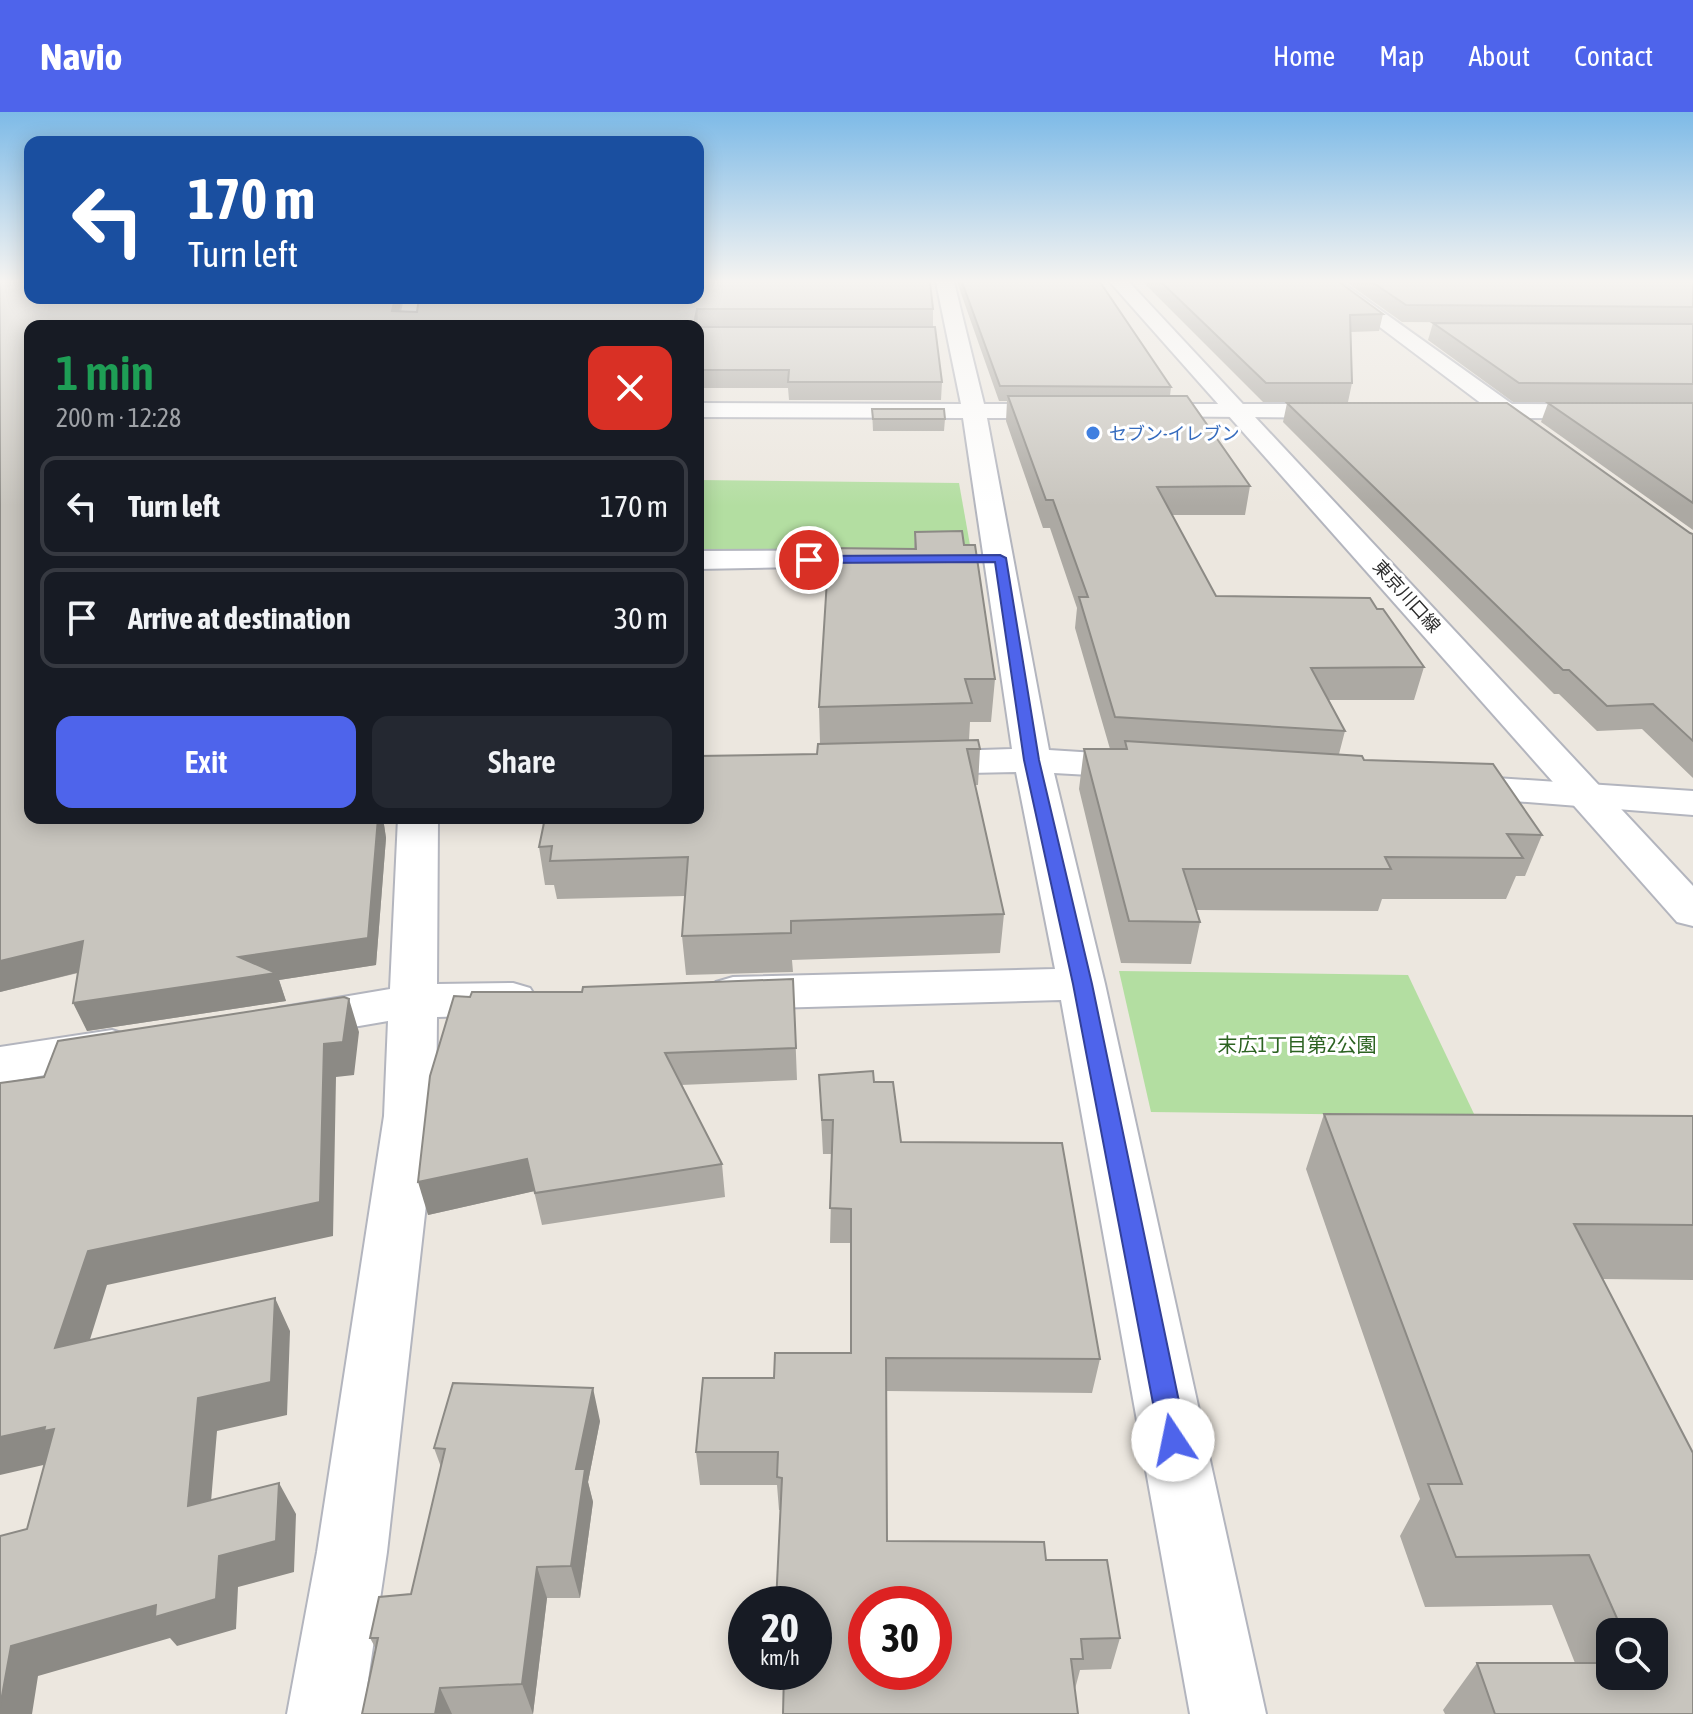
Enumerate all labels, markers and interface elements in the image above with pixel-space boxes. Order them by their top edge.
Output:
text: Navio [40,35,122,78]
text: Home [1273,40,1335,72]
text: Map [1379,40,1424,72]
text: About [1468,40,1530,72]
text: Contact [1574,40,1653,72]
text: 170 m [188,167,315,231]
icon: left [56,168,160,272]
text: Turn left [188,233,298,275]
text: 1 min [56,345,154,400]
button: close [588,346,672,430]
text: 200 m · 12:28 [56,403,181,433]
place label: セブン-イレブン [1109,423,1240,444]
marker: セブン-イレブン [1084,424,1102,442]
icon: left [60,484,104,528]
text: Turn left [128,489,220,523]
text: 170 m [600,489,668,523]
pin [775,526,843,594]
icon: arrive [787,538,831,582]
street label: 東京川口線 [1369,556,1445,636]
icon: arrive [60,596,104,640]
text: Arrive at destination [128,601,350,635]
text: 30 m [614,601,668,635]
button: Exit [56,716,356,808]
button: Share [372,716,672,808]
park label: 末広1丁目第2公園 [1218,1033,1376,1056]
position arrow [1131,1398,1215,1482]
speed limit sign: 30 [848,1586,952,1690]
text: 20 [761,1605,799,1650]
map controls [1596,1618,1668,1690]
button: search [1596,1618,1668,1690]
text: km/h [760,1646,800,1669]

